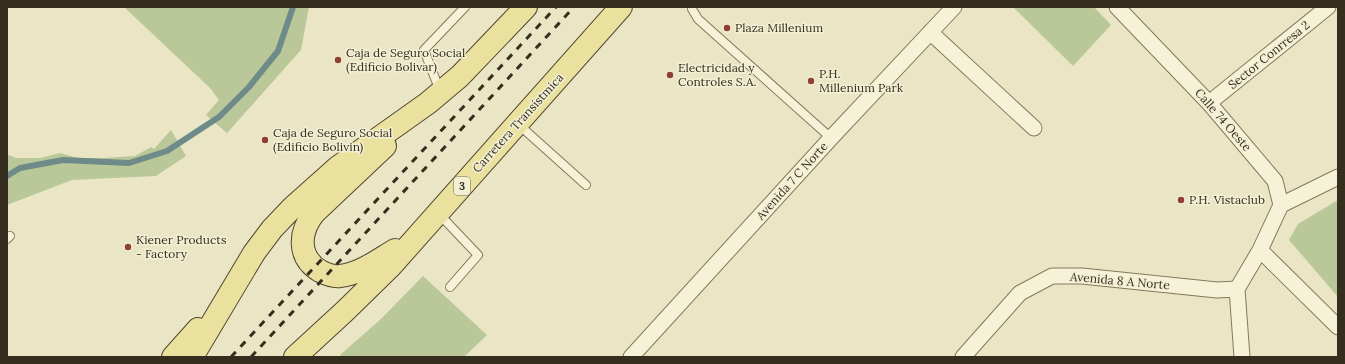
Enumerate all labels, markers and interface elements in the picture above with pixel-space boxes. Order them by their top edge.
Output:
street label: Sector Conrresa 2 [1225,17,1312,92]
place label: Plaza Millenium [735,20,823,35]
marker: Plaza Millenium [722,23,732,33]
place label: Caja de Seguro Social (Edificio Bolivar) [346,45,465,75]
marker: Caja de Seguro Social (Edificio Bolivar) [333,55,343,65]
place label: Electricidad y Controles S.A. [678,60,756,89]
place label: P.H. Millenium Park [819,66,904,95]
street label: Carretera Transístmica [469,70,566,176]
marker: Electricidad y Controles S.A. [665,70,675,80]
marker: P.H. Millenium Park [806,76,816,86]
street label: Calle 74 Oeste [1192,85,1255,155]
place label: Caja de Seguro Social (Edificio Bolivin) [273,125,392,155]
marker: Caja de Seguro Social (Edificio Bolivin) [260,135,270,145]
street label: Avenida 7 C Norte [752,138,831,223]
road number: 3 [454,177,470,195]
place label: P.H. Vistaclub [1189,192,1265,207]
marker: P.H. Vistaclub [1176,195,1186,205]
place label: Kiener Products - Factory [136,232,227,261]
marker: Kiener Products - Factory [123,242,133,252]
street label: Avenida 8 A Norte [1069,269,1171,292]

